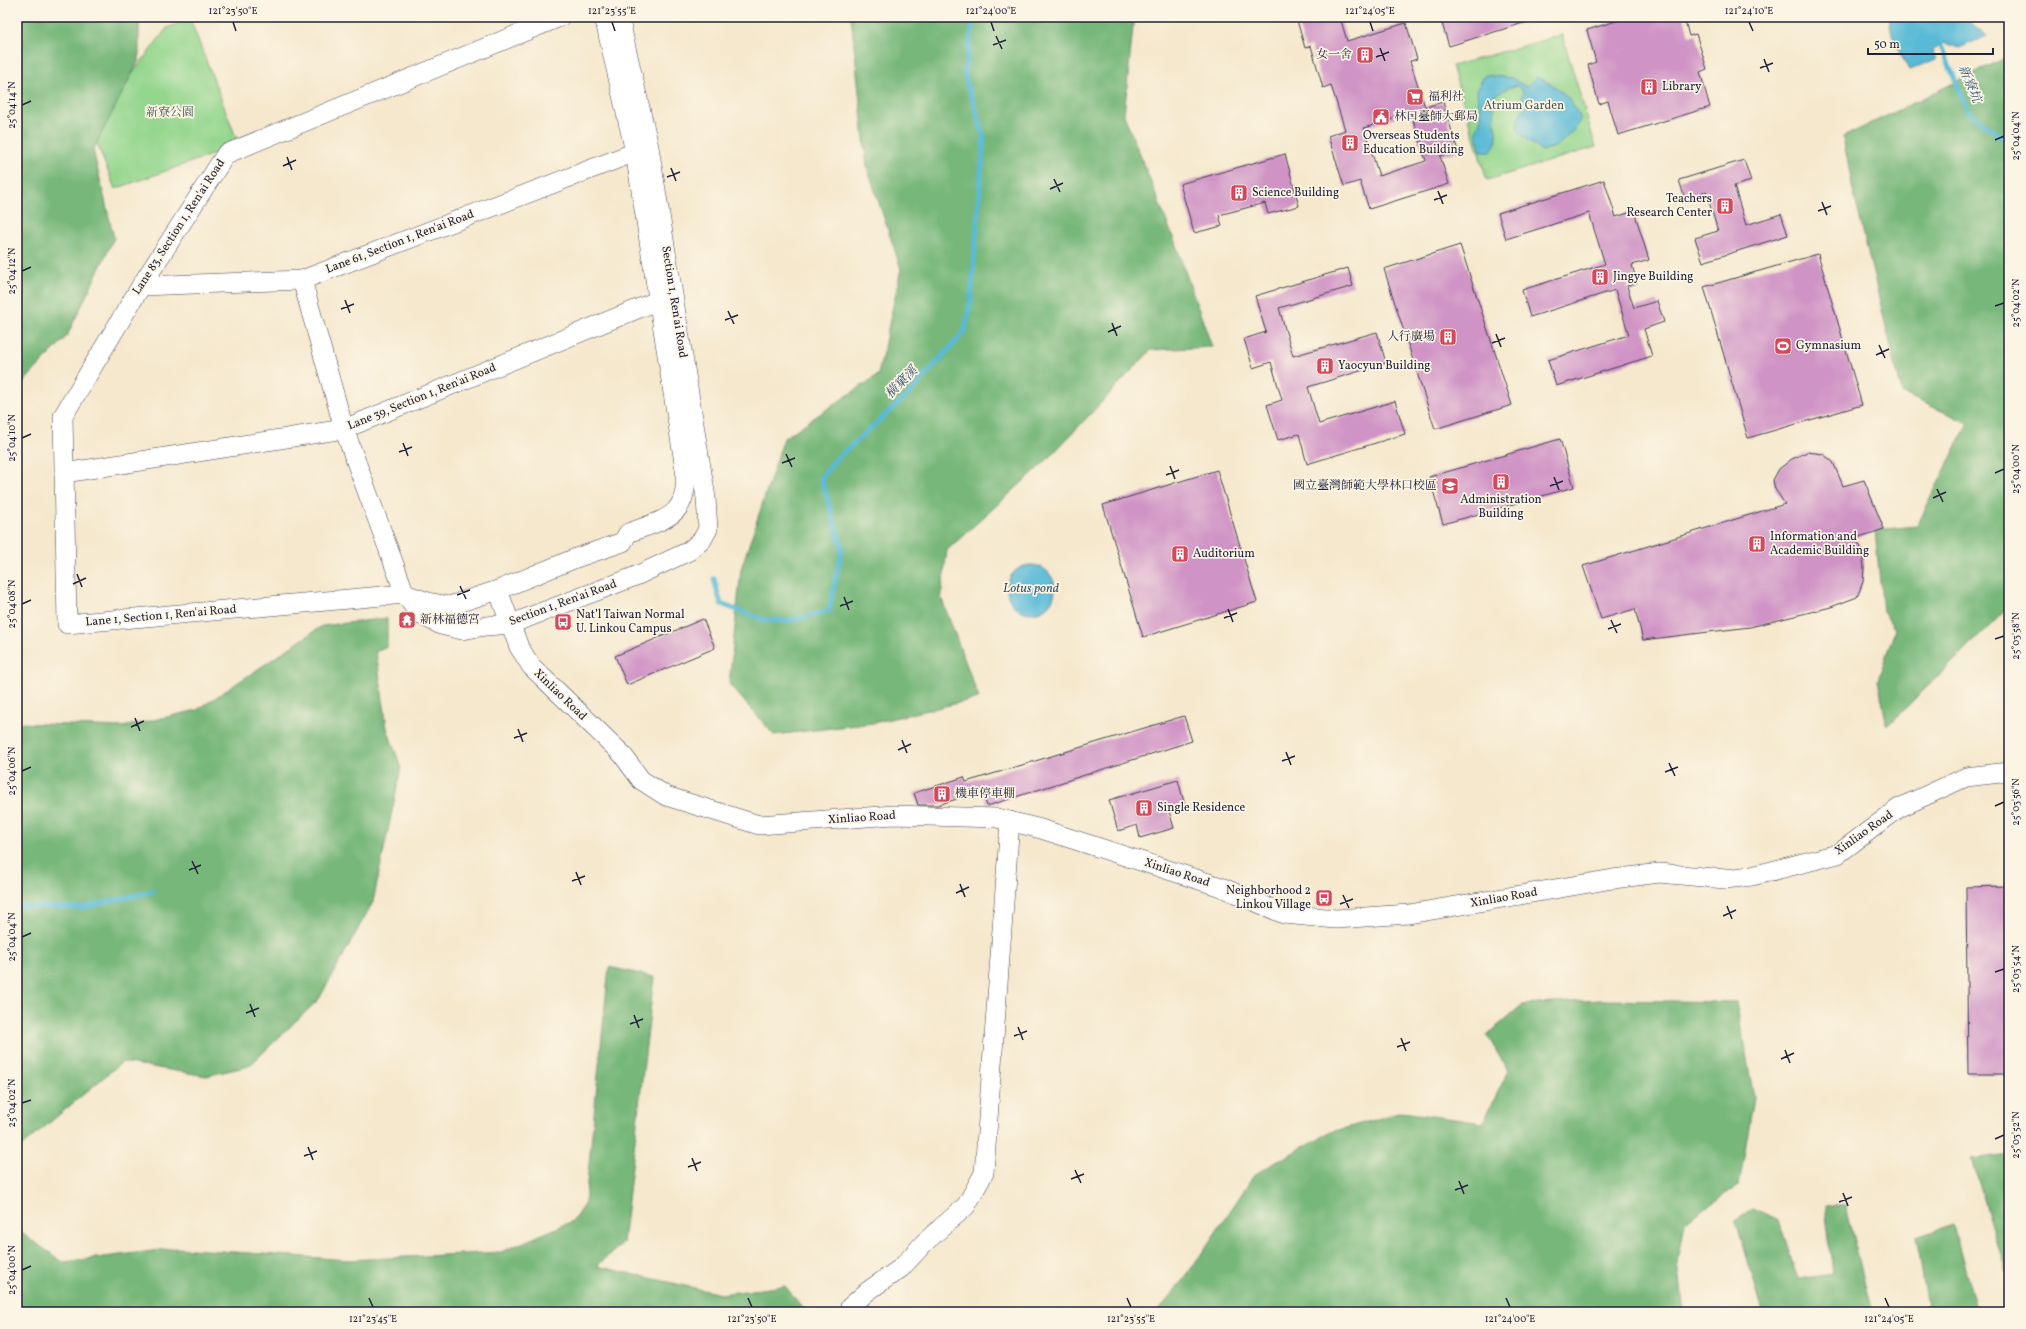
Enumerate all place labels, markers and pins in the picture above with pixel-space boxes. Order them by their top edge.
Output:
building icon: 女一舍 [1355,45,1375,65]
place label: 女一舍 [1316,47,1352,63]
building icon: Library [1639,77,1659,97]
place label: Library [1662,79,1702,95]
supermarket icon: 福利社 [1405,87,1425,107]
place label: 福利社 [1428,89,1464,105]
public building icon: 林口臺師大郵局 [1371,107,1391,127]
place label: 林口臺師大郵局 [1394,109,1478,125]
place label: Overseas Students Education Building [1363,128,1464,158]
building icon: Overseas Students Education Building [1340,133,1360,153]
building icon: Science Building [1229,183,1249,203]
place label: Science Building [1252,185,1339,201]
place label: Teachers Research Center [1626,191,1712,221]
building icon: Teachers Research Center [1715,196,1735,216]
building icon: Jingye Building [1590,267,1610,287]
place label: Jingye Building [1613,269,1693,285]
building icon: 人行廣場 [1438,327,1458,347]
place label: 人行廣場 [1387,329,1435,345]
sports icon: Gymnasium [1773,336,1793,356]
place label: Gymnasium [1796,338,1862,354]
building icon: Yaocyun Building [1315,356,1335,376]
place label: Yaocyun Building [1338,358,1430,374]
building icon: Administration Building [1491,472,1511,492]
school or university icon: 國立臺灣師範大學林口校區 [1440,476,1460,496]
place label: 國立臺灣師範大學林口校區 [1293,478,1437,494]
place label: Administration Building [1460,492,1542,522]
place label: Information and Academic Building [1770,529,1869,559]
building icon: Information and Academic Building [1747,534,1767,554]
building icon: Auditorium [1170,544,1190,564]
place label: Auditorium [1193,546,1255,562]
place label: Nat’l Taiwan Normal U. Linkou Campus [576,607,685,637]
temple icon: 新林福德宮 [397,610,417,630]
place label: 新林福德宮 [420,612,480,628]
bus stop icon: Nat’l Taiwan Normal U. Linkou Campus [553,612,573,632]
building icon: 機車停車棚 [932,784,952,804]
place label: 機車停車棚 [955,786,1015,802]
building icon: Single Residence [1134,798,1154,818]
place label: Single Residence [1157,800,1246,816]
place label: Neighborhood 2 Linkou Village [1226,883,1311,913]
bus stop icon: Neighborhood 2 Linkou Village [1314,888,1334,908]

